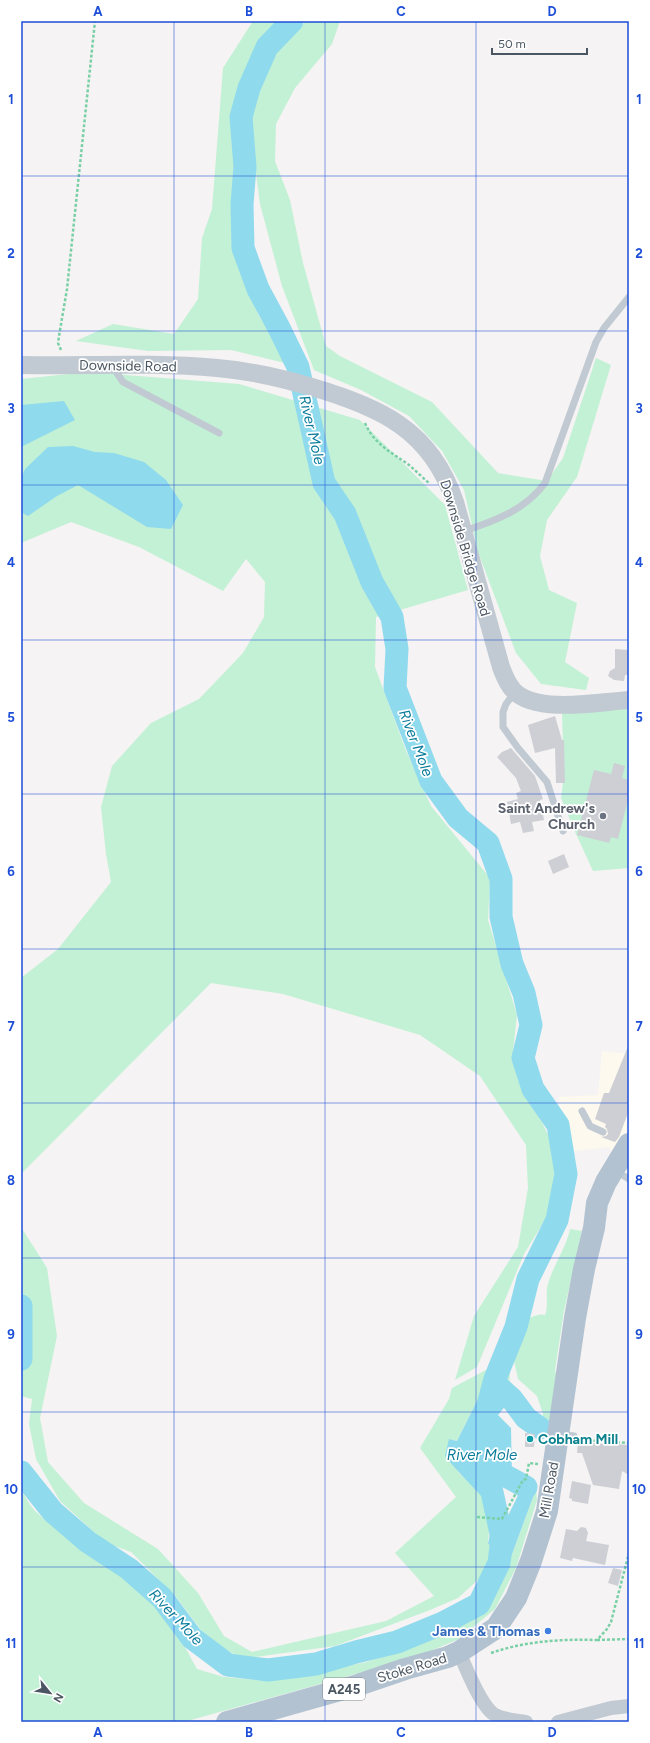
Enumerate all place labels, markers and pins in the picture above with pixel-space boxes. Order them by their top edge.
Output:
place label: Saint Andrew's Church [498,800,595,833]
marker: Saint Andrew's Church [598,811,608,821]
place label: Cobham Mill [538,1431,618,1448]
marker: Cobham Mill [525,1434,535,1444]
place label: James & Thomas [432,1623,540,1640]
marker: James & Thomas [543,1626,553,1636]

